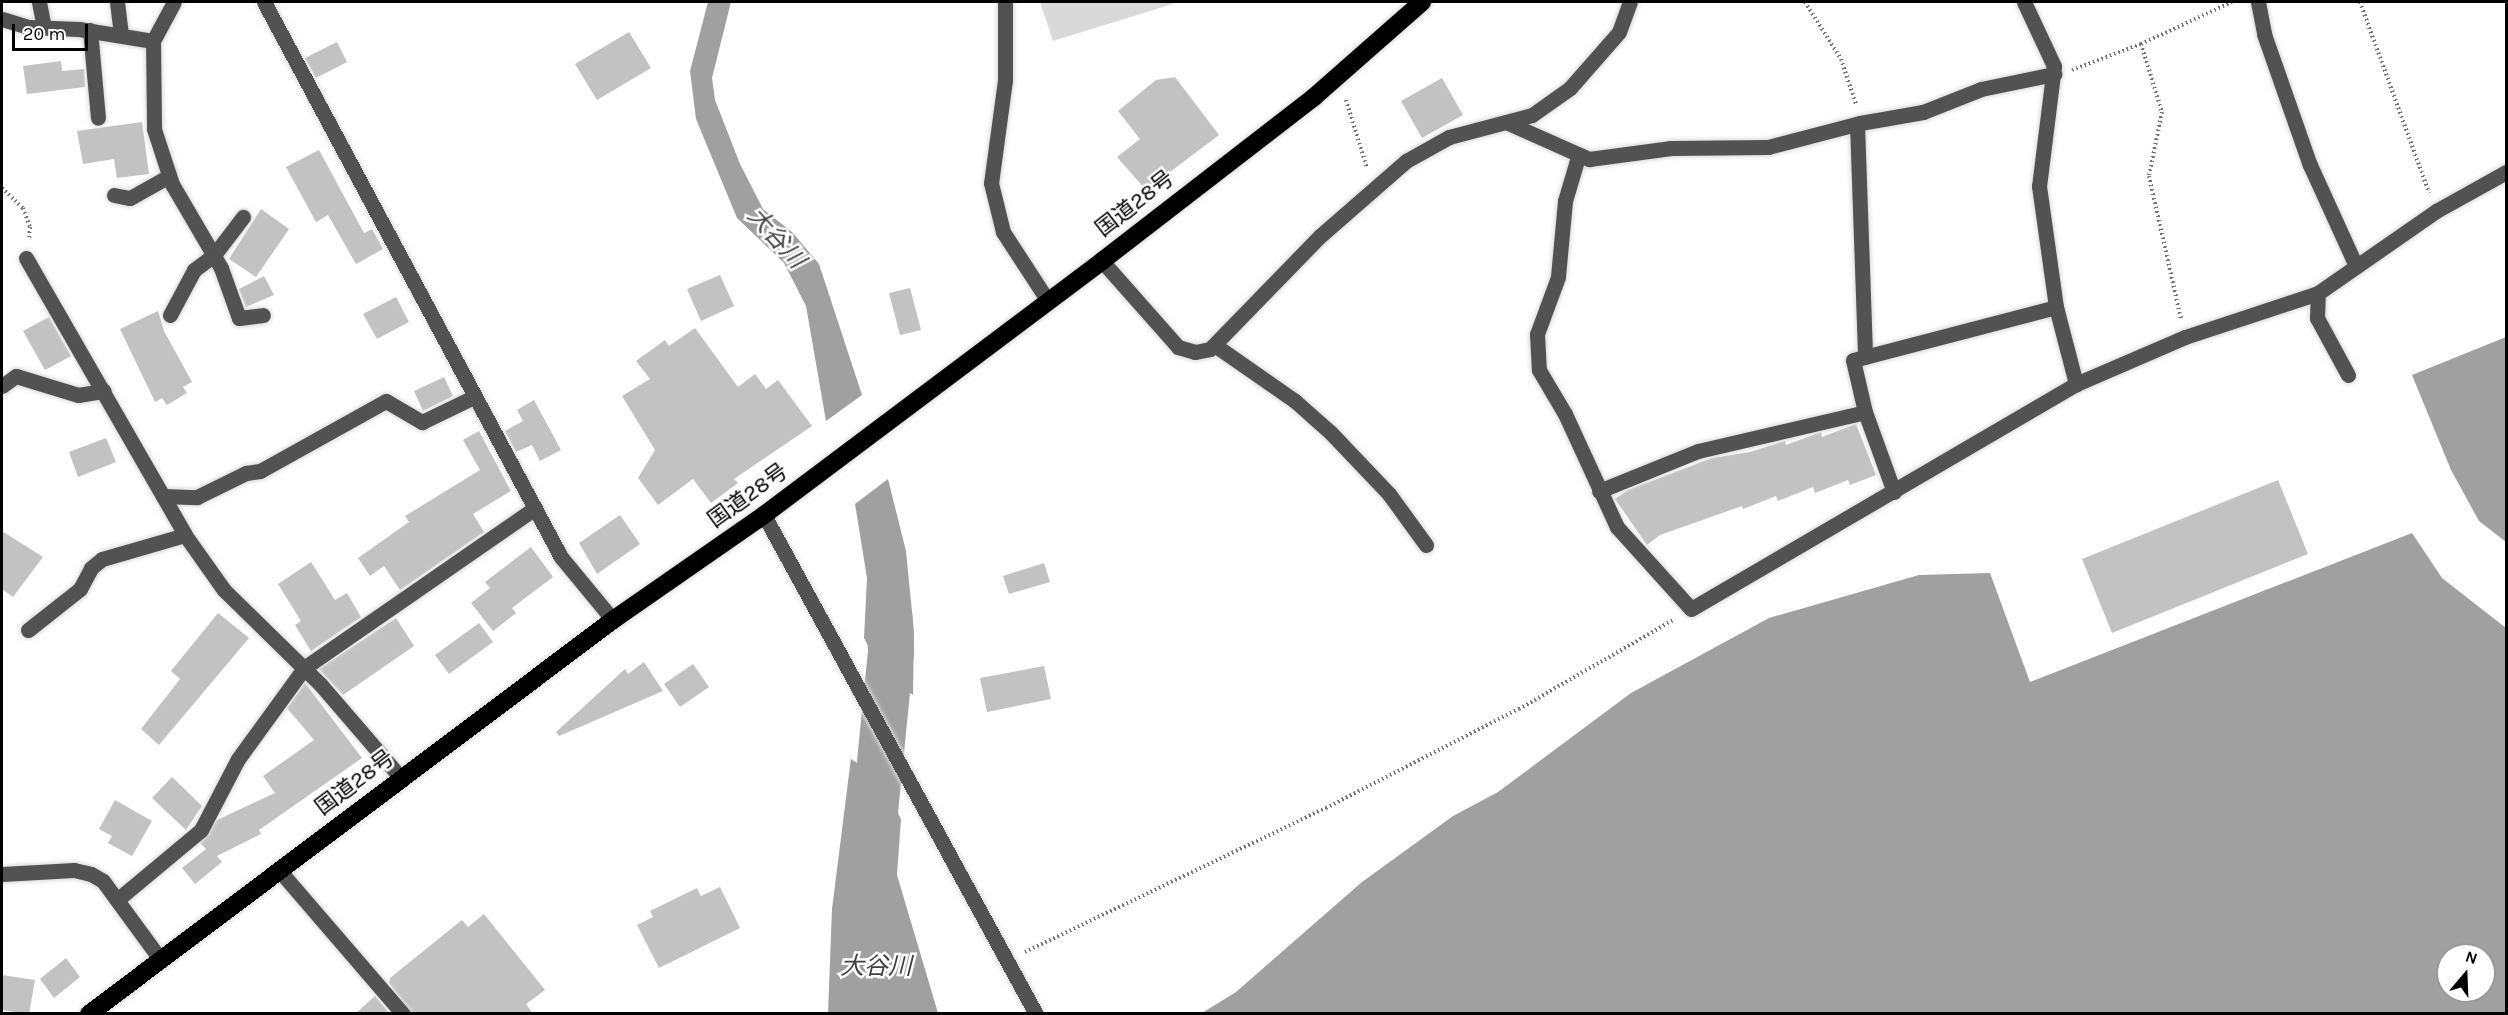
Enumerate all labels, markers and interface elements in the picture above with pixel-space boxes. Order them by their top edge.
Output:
scale bar [15,12,92,50]
text: 20 m [23,23,65,45]
street label: 国道28号 [1091,165,1179,243]
water label: 大谷川 [741,202,811,274]
street label: 国道28号 [703,458,793,534]
street label: 国道28号 [310,745,400,821]
north arrow [2436,943,2496,1003]
text: N [2463,947,2480,968]
water label: 大谷川 [840,953,912,981]

